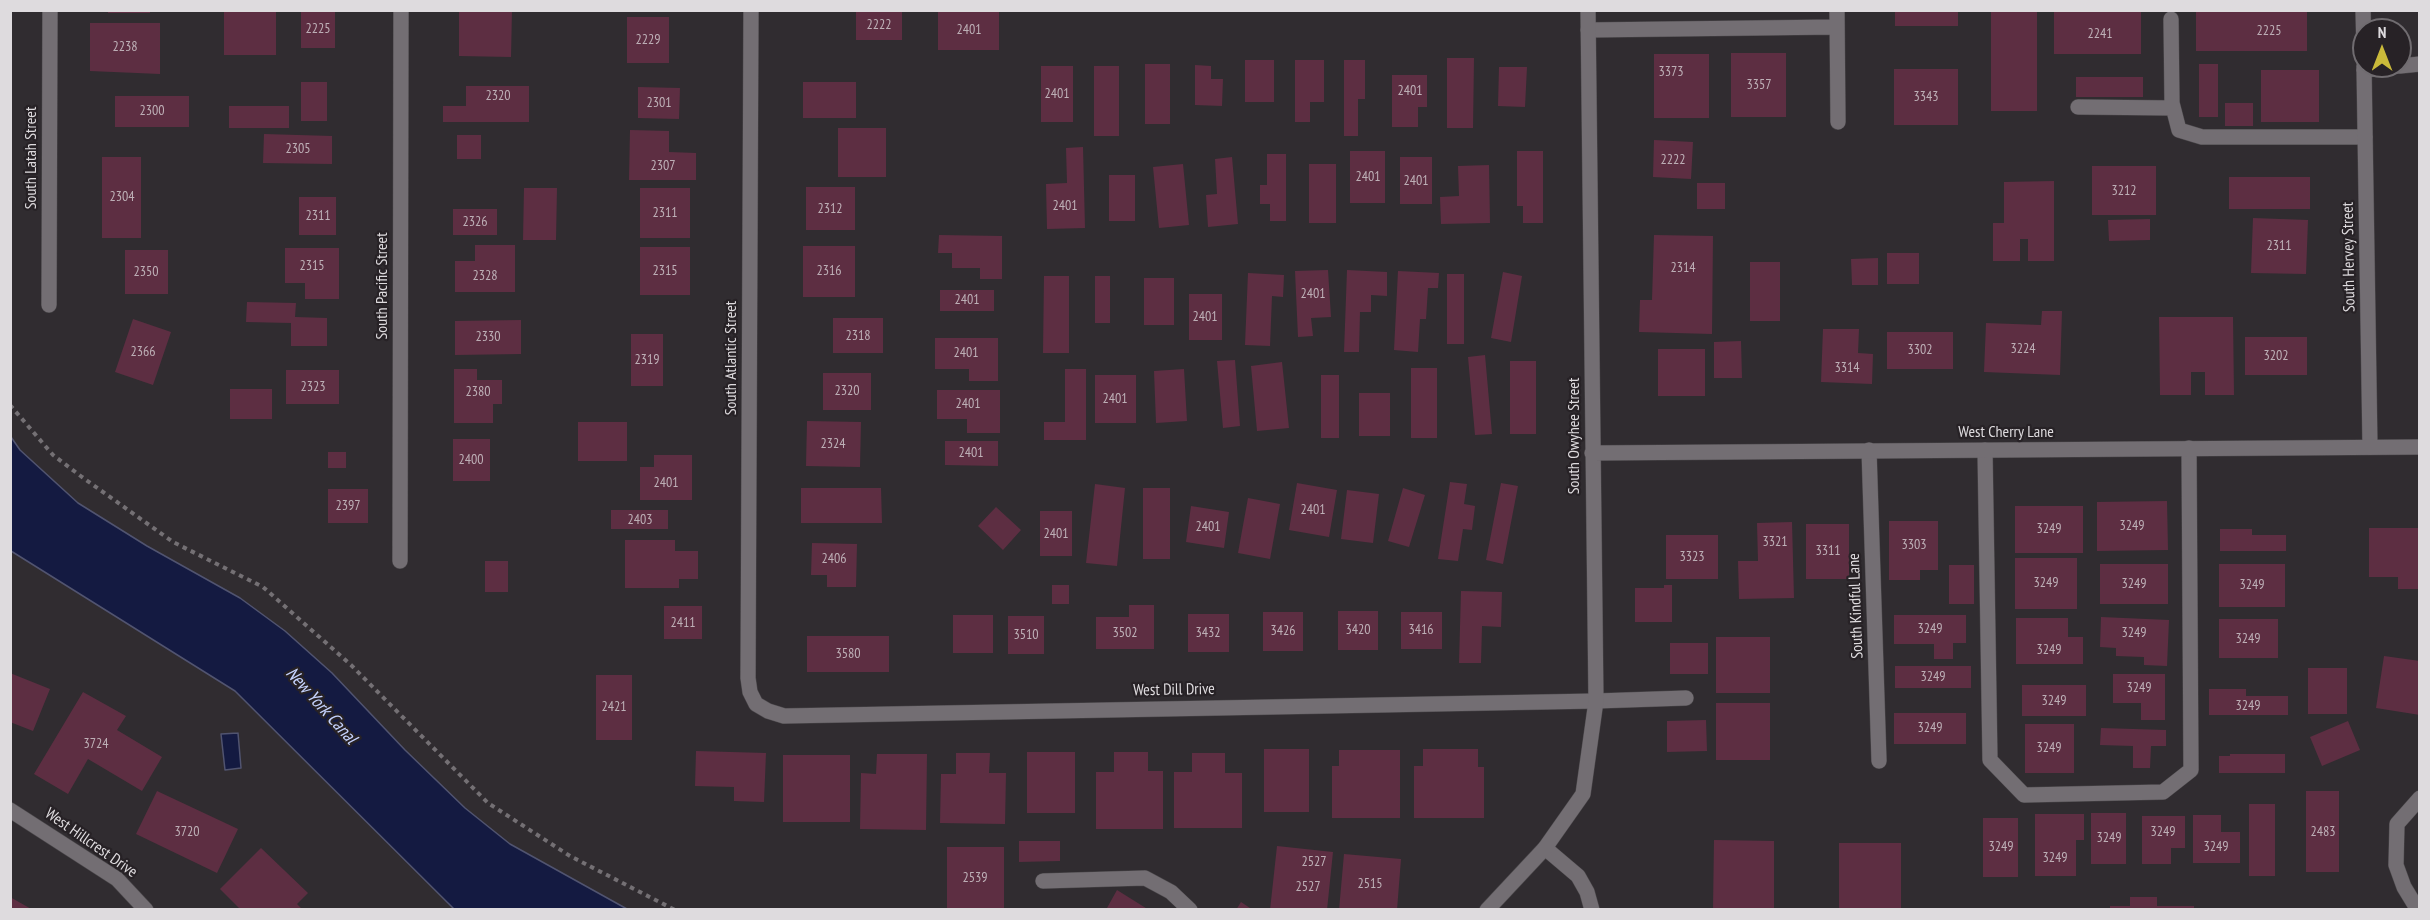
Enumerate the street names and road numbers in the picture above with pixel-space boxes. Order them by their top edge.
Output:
street label: South Latah Street [21,107,41,209]
street label: South Hervey Street [2338,202,2360,312]
street label: South Pacific Street [372,232,392,340]
street label: South Atlantic Street [721,301,741,415]
street label: South Owyhee Street [1564,378,1584,494]
street label: West Cherry Lane [1958,422,2054,442]
street label: South Kindful Lane [1845,553,1867,659]
street label: West Dill Drive [1133,680,1215,700]
street label: West Hillcrest Drive [41,804,141,882]

